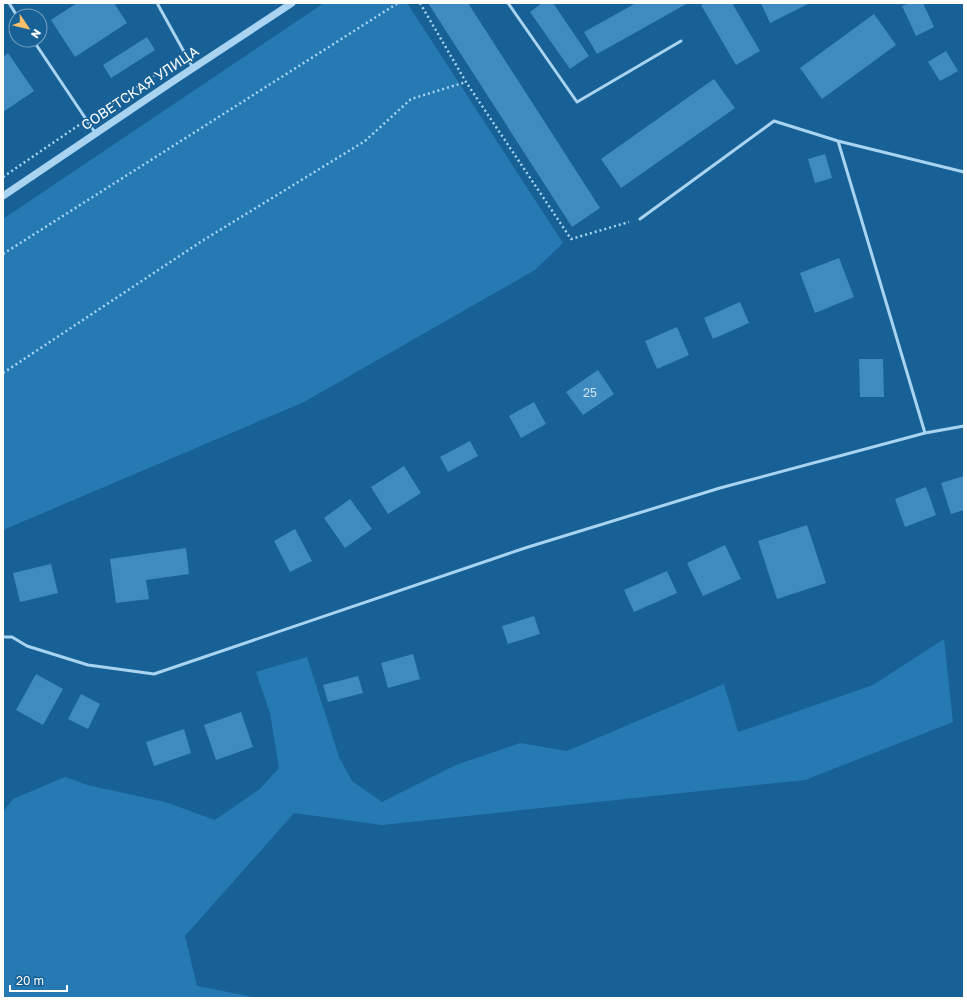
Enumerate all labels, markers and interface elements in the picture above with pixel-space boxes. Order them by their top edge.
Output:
north arrow [8,8,48,48]
text: N [29,27,44,41]
street label: СОВЕТСКАЯ УЛИЦА [78,42,202,133]
house number: 25 [583,385,597,400]
scale bar [10,967,67,993]
text: 20 m [16,973,44,988]

